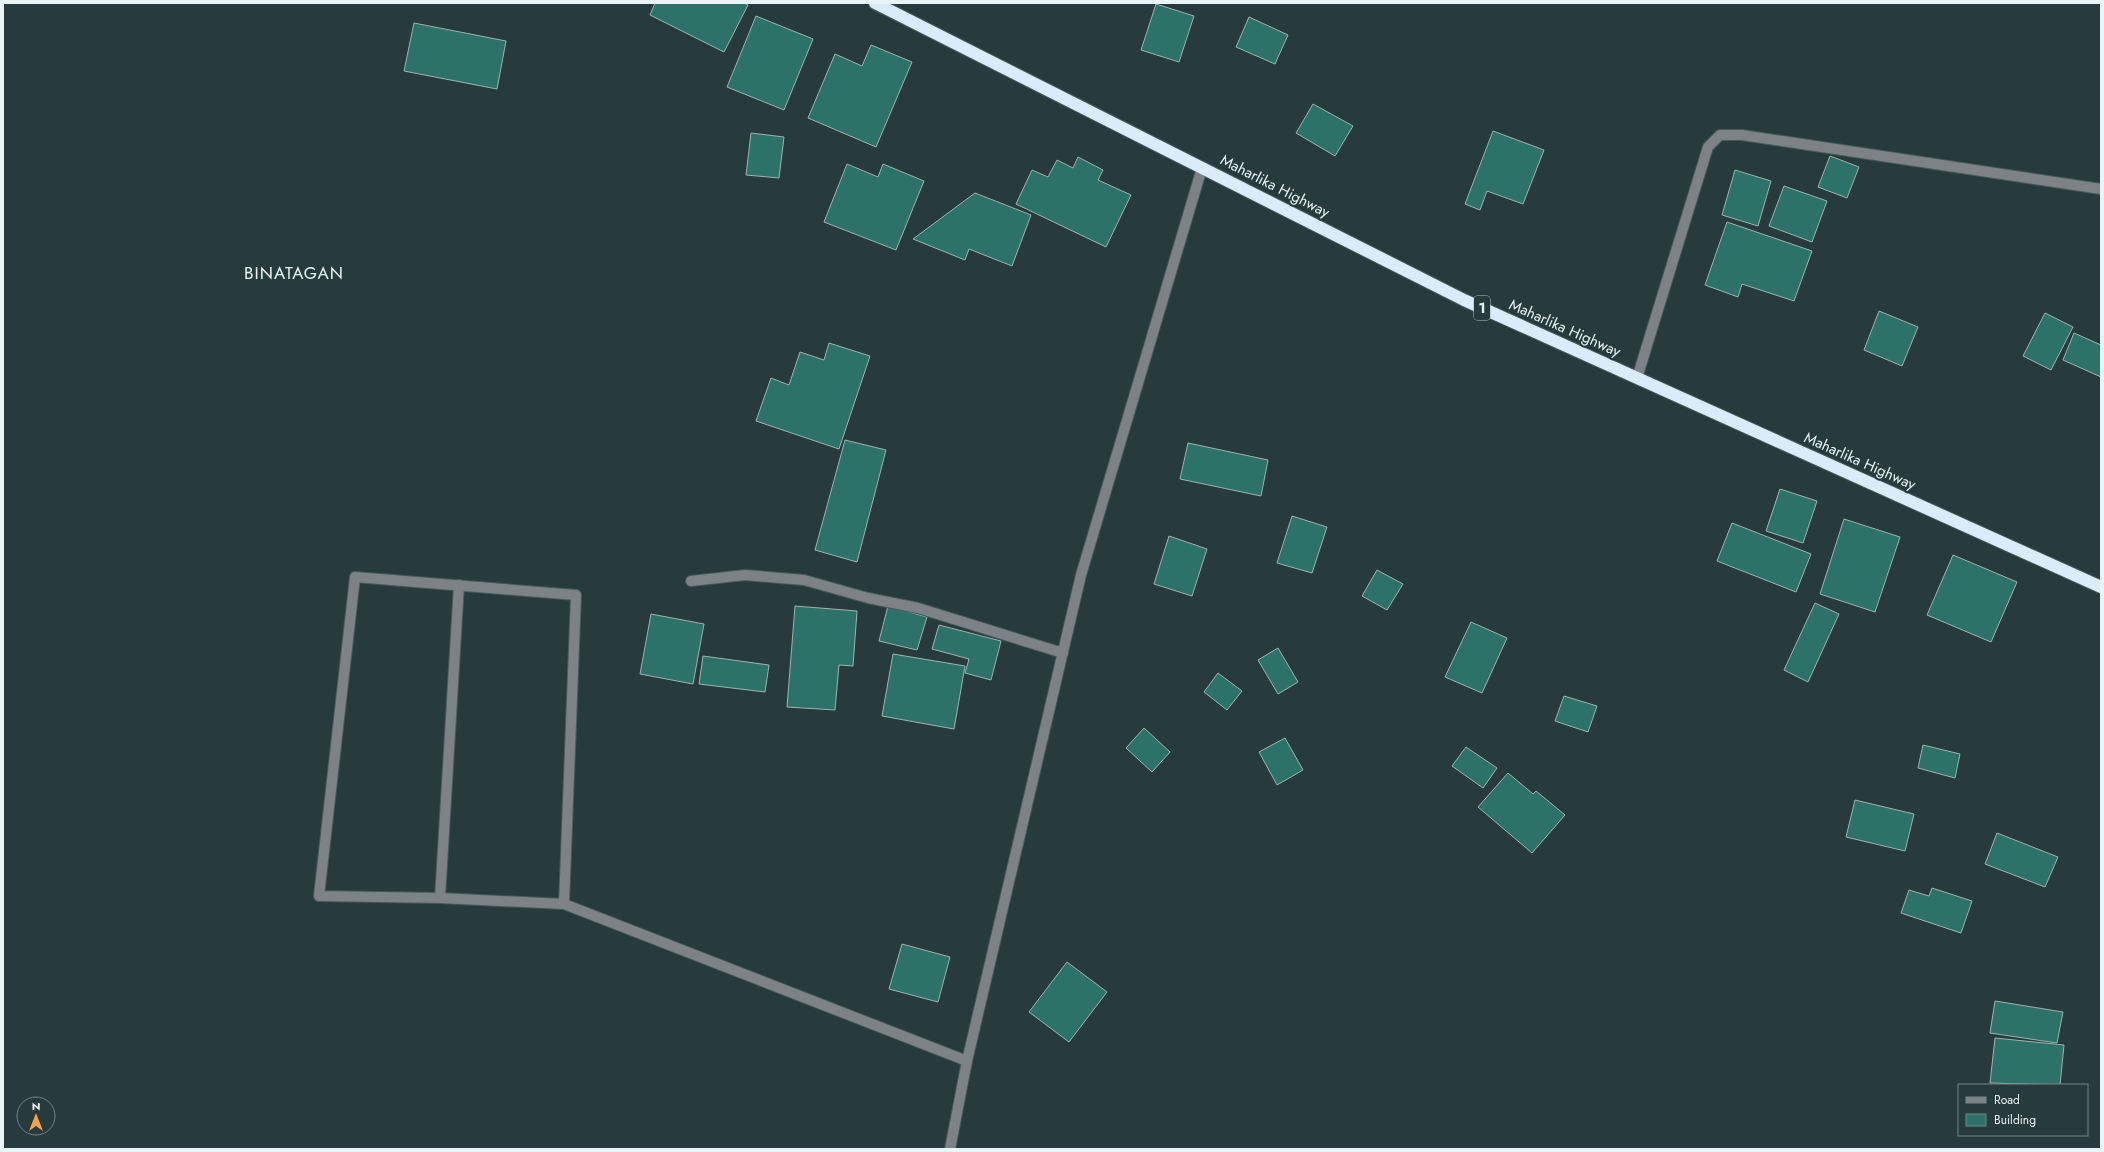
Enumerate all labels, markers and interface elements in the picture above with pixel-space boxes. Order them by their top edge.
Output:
street label: Maharlika Highway [1216,149,1334,223]
district label: BINATAGAN [244,261,344,285]
street label: Maharlika Highway [1506,294,1625,363]
road number: 1 [1474,296,1490,320]
street label: Maharlika Highway [1801,427,1920,496]
legend [1958,1084,2088,1136]
text: Road [1994,1091,2020,1109]
north arrow [16,1096,56,1136]
text: N [32,1098,40,1114]
text: Building [1994,1111,2036,1129]

